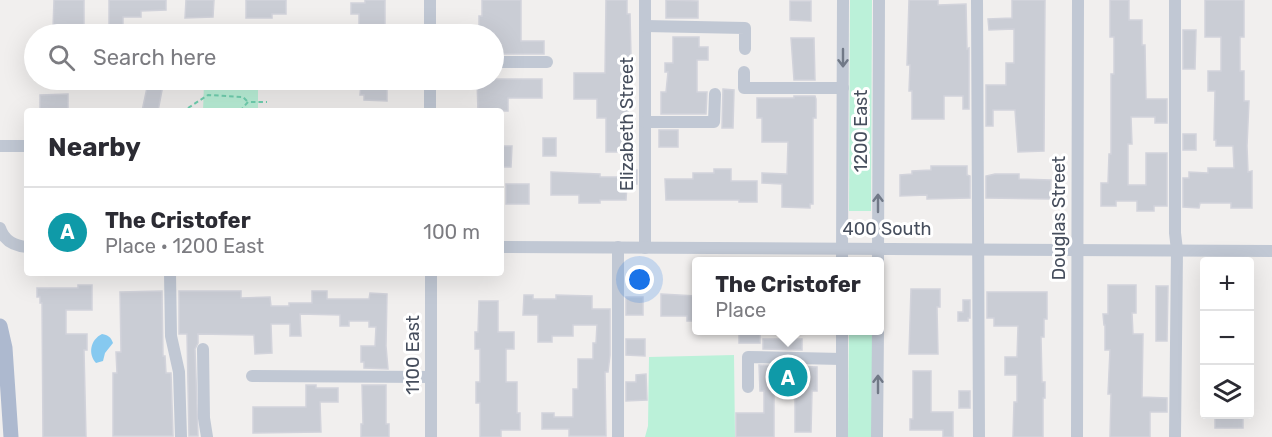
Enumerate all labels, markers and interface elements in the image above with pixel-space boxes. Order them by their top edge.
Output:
search box [24,24,504,90]
icon: search [45,41,78,74]
text: Search here [93,44,216,71]
one-way arrow [837,48,849,68]
street label: Elizabeth Street [616,57,638,191]
street label: 1200 East [850,90,872,172]
text: Nearby [48,132,141,163]
street label: Douglas Street [1048,156,1070,280]
one-way arrow [872,194,884,214]
text: The Cristofer [105,207,251,234]
street label: 400 South [843,218,931,240]
text: A [60,220,75,244]
text: 100 m [423,220,480,244]
text: Place · 1200 East [105,234,264,258]
popup [692,257,884,335]
map controls [1200,257,1254,419]
button: + [1200,257,1254,311]
your location [625,265,654,294]
text: The Cristofer [715,271,861,298]
text: Place [715,298,766,322]
button: − [1200,311,1254,365]
street label: 1100 East [402,315,424,395]
pin: A [768,354,808,400]
button: layers [1200,365,1254,419]
one-way arrow [872,374,883,394]

